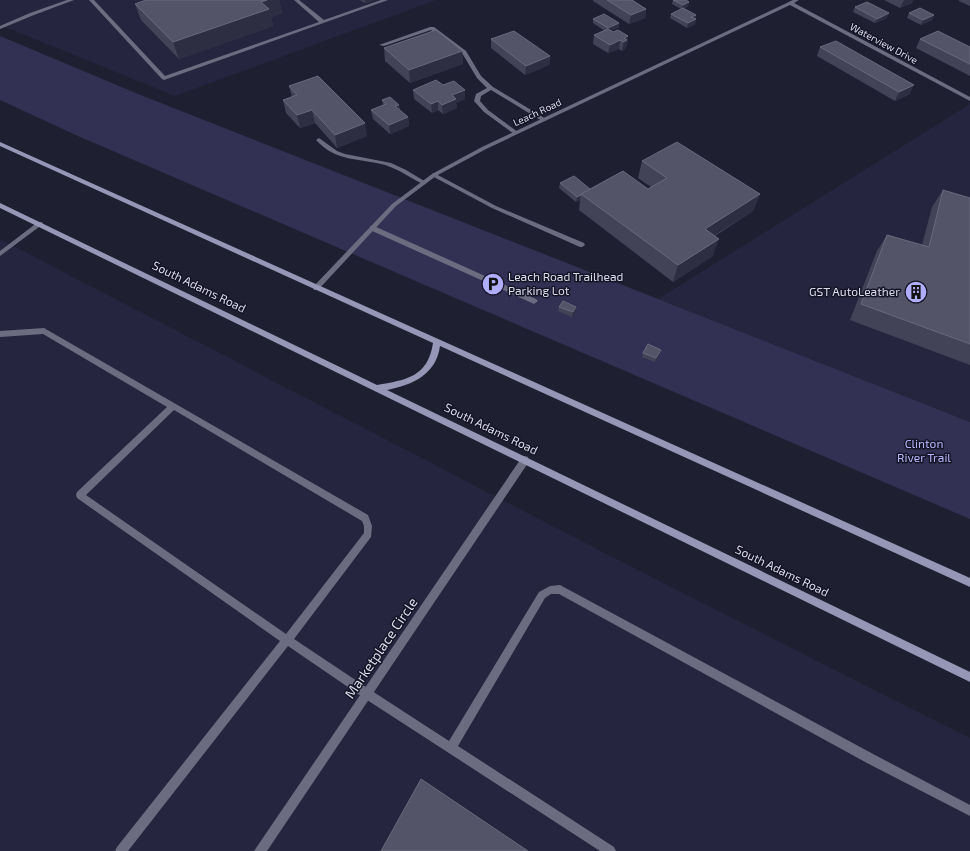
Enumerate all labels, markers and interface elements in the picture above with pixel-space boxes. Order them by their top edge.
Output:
street label: Waterview Drive [848,20,920,66]
street label: Leach Road [511,96,563,128]
street label: South Adams Road [150,257,248,315]
place label: Leach Road Trailhead Parking Lot [508,269,623,297]
parking icon: Leach Road Trailhead Parking Lot [480,271,506,297]
building icon: GST AutoLeather [903,279,929,305]
place label: GST AutoLeather [809,284,900,298]
street label: South Adams Road [442,399,540,457]
park label: Clinton River Trail [897,436,951,464]
street label: South Adams Road [733,541,831,599]
street label: Marketplace Circle [341,594,421,701]

